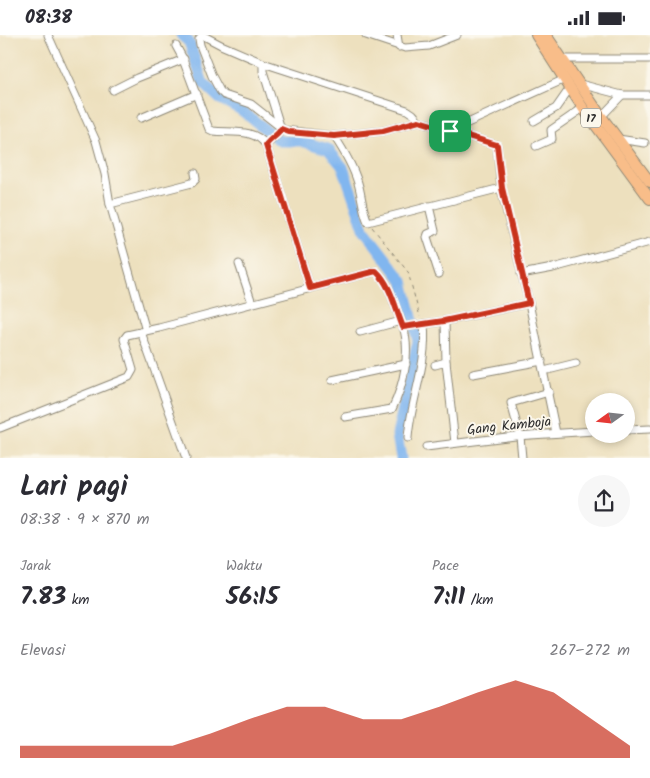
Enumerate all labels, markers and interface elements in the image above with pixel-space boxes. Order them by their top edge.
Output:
text: 08:38 [25,3,72,33]
road number: 17 [581,109,601,127]
pin [429,110,471,152]
icon: arrive [436,117,464,145]
north arrow [585,393,635,443]
map controls [585,393,635,443]
street label: Gang Kamboja [466,411,552,441]
text: Lari pagi [20,465,128,510]
button: share [578,475,630,527]
text: 08:38 · 9 × 870 m [20,507,150,532]
text: Jarak [20,555,51,577]
text: Waktu [226,555,262,577]
text: Pace [432,555,459,577]
text: 7.83 [20,577,66,617]
text: 56:15 [226,577,279,617]
text: 7:11 [432,577,465,617]
text: km [66,589,89,611]
text: /km [465,589,493,611]
text: Elevasi [20,638,65,663]
text: 267–272 m [550,638,630,663]

